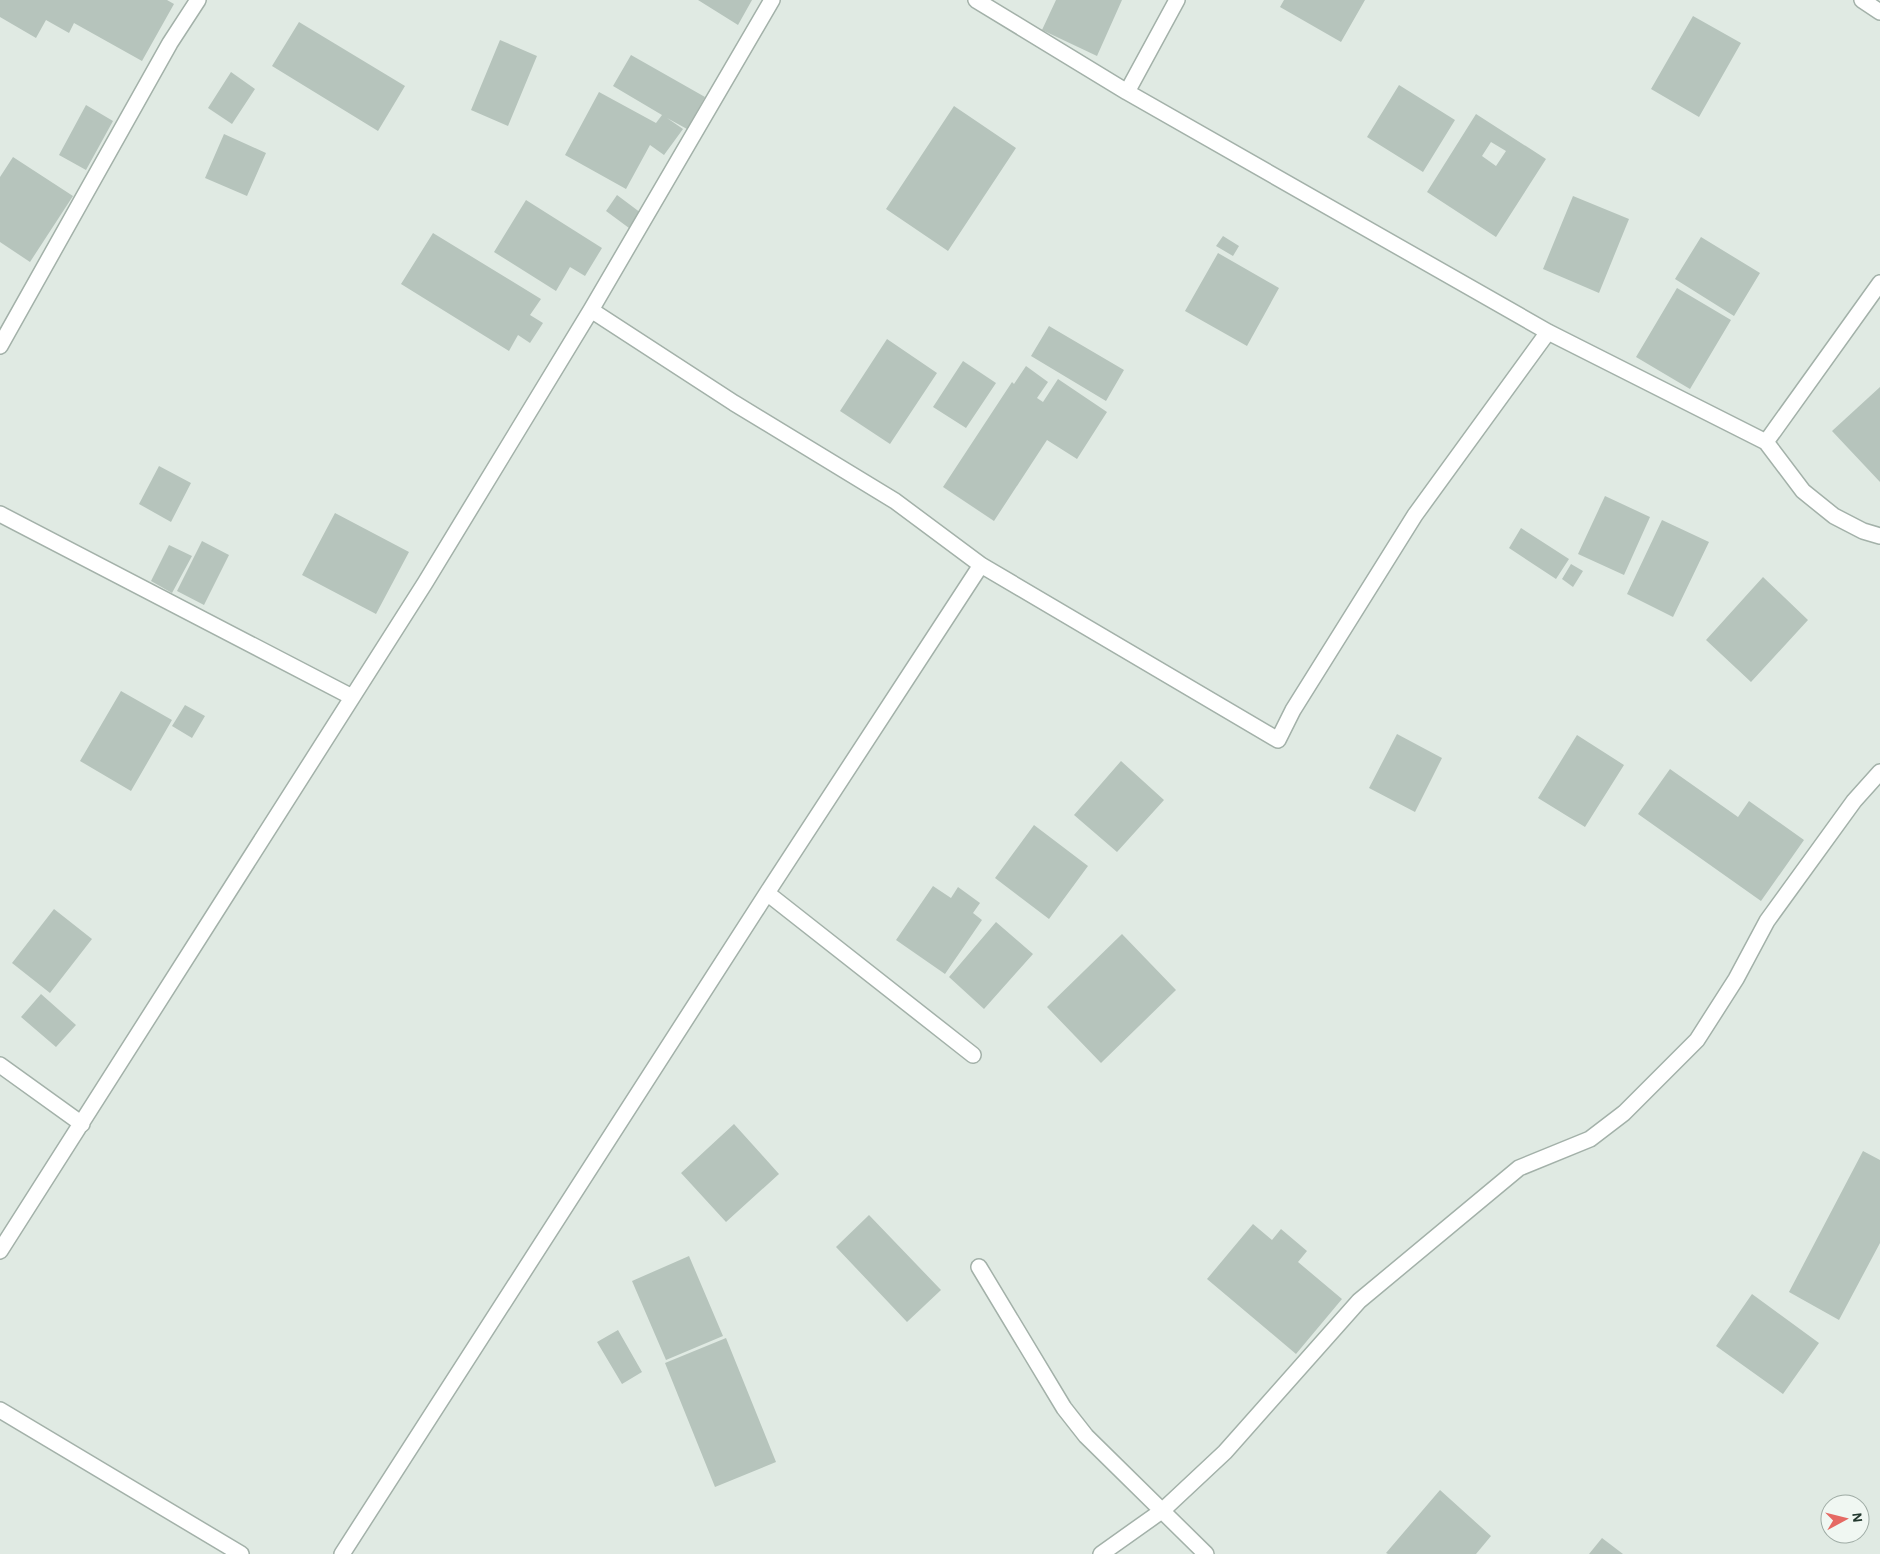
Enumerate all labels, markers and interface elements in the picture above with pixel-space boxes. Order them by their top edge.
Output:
north arrow [1820,1494,1870,1544]
text: N [1849,1512,1864,1523]

